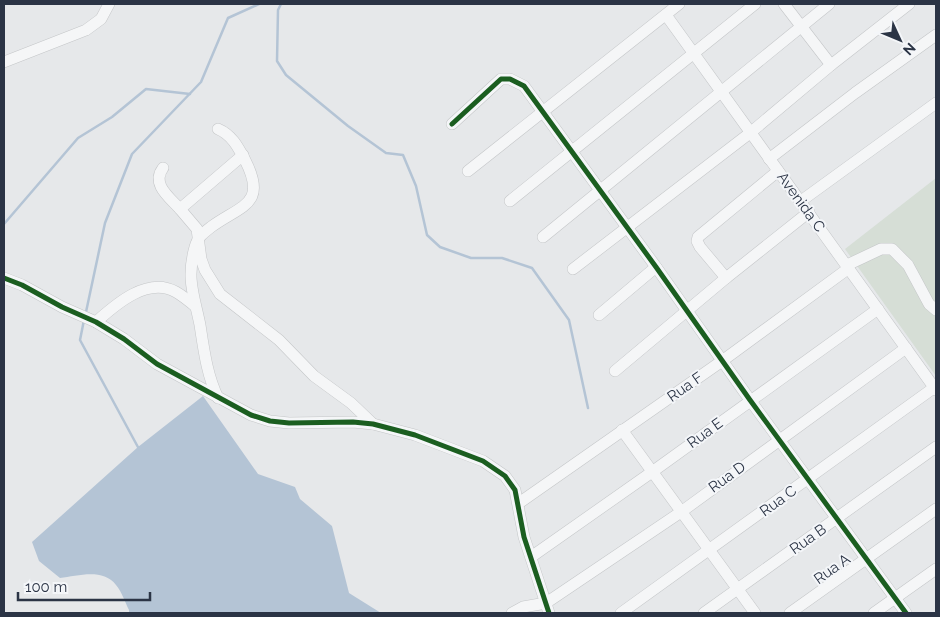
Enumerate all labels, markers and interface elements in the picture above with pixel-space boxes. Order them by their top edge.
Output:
north arrow [875,15,925,65]
text: N [900,40,919,58]
street label: Avenida C [773,168,829,236]
street label: Rua F [664,368,706,406]
street label: Rua E [684,414,726,452]
street label: Rua D [705,457,749,496]
street label: Rua C [756,482,800,520]
street label: Rua B [786,520,830,558]
street label: Rua A [810,550,854,588]
scale bar [18,570,150,602]
text: 100 m [25,578,67,596]

